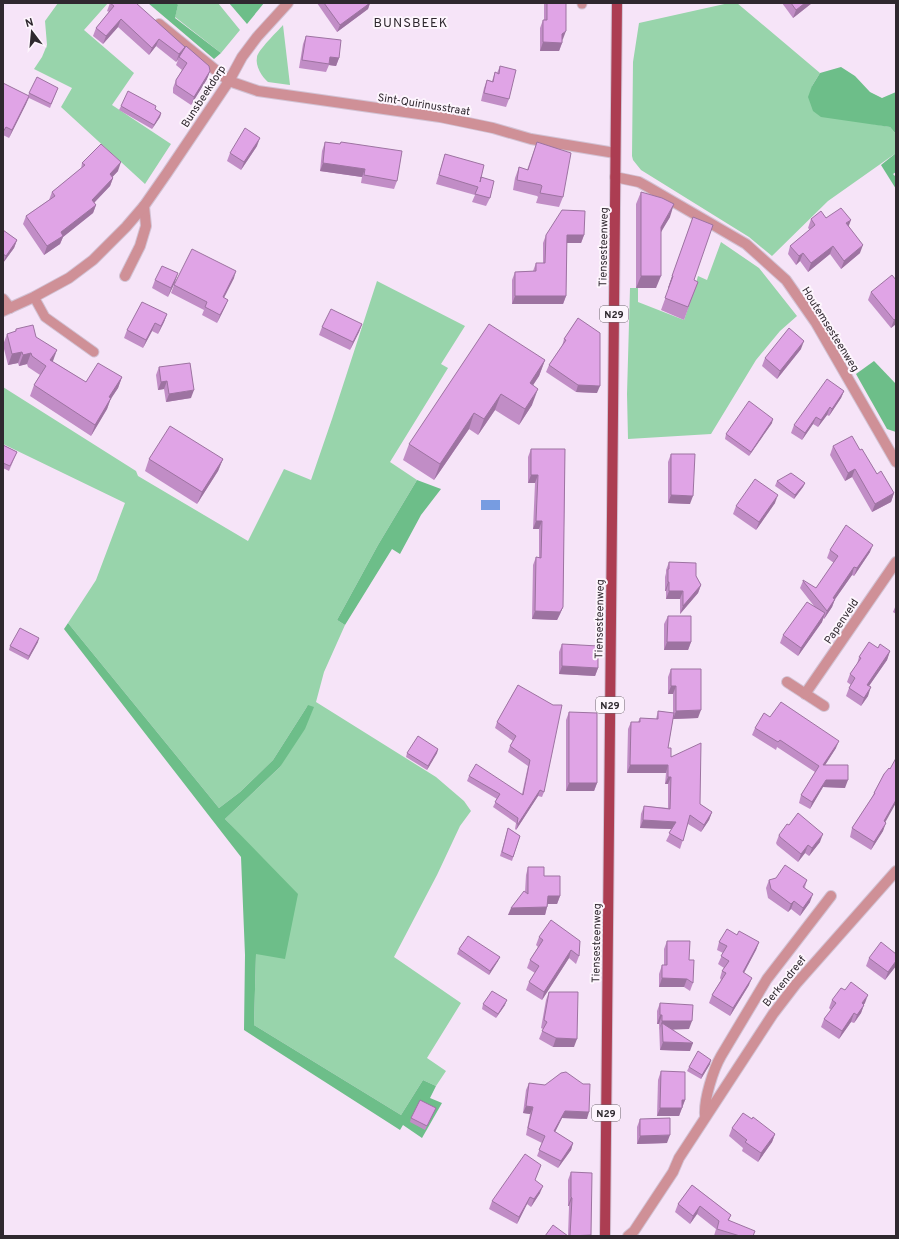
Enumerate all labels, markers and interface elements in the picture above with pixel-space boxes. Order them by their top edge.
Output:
north arrow [12,12,52,52]
text: N [24,16,35,31]
district label: BUNSBEEK [374,16,448,32]
street label: Bunsbeekdorp [179,63,229,130]
street label: Sint-Quirinusstraat [377,91,471,119]
street label: Tiensesteenweg [596,207,612,287]
street label: Houtemsesteenweg [798,284,862,375]
road number: N29 [600,306,628,322]
street label: Tiensesteenweg [592,579,608,659]
street label: Papenveld [822,596,862,647]
road number: N29 [596,697,624,713]
street label: Tiensesteenweg [589,903,605,983]
street label: Berkendreef [760,953,810,1010]
road number: N29 [592,1105,620,1121]

